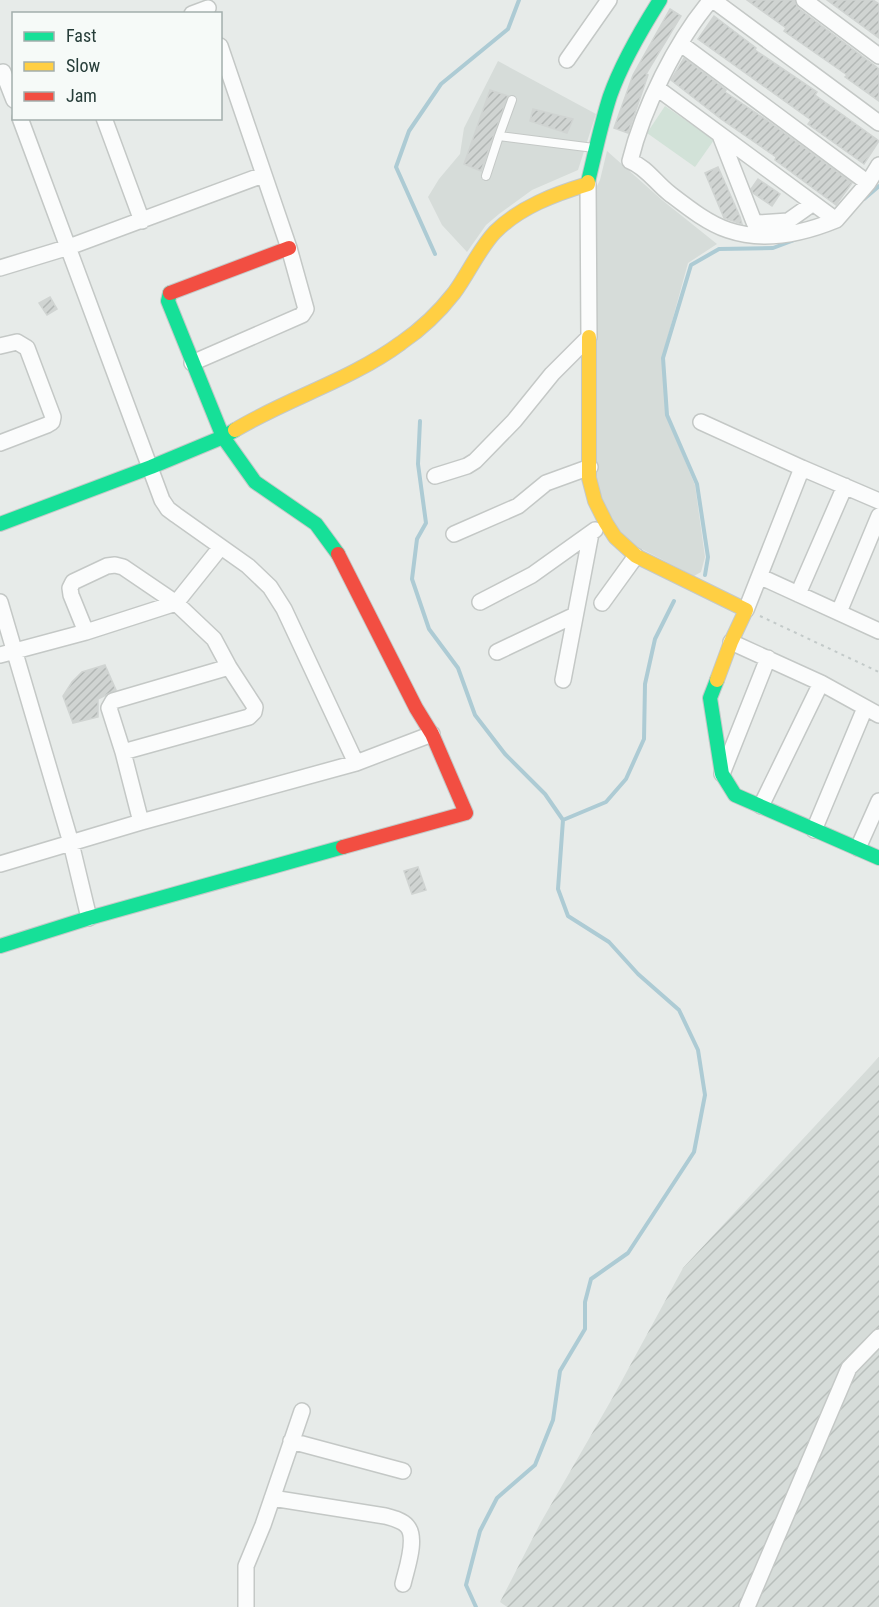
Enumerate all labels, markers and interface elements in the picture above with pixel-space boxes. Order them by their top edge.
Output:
legend [12,12,222,120]
text: Fast [66,25,97,46]
text: Slow [66,55,101,76]
text: Jam [66,85,97,106]

